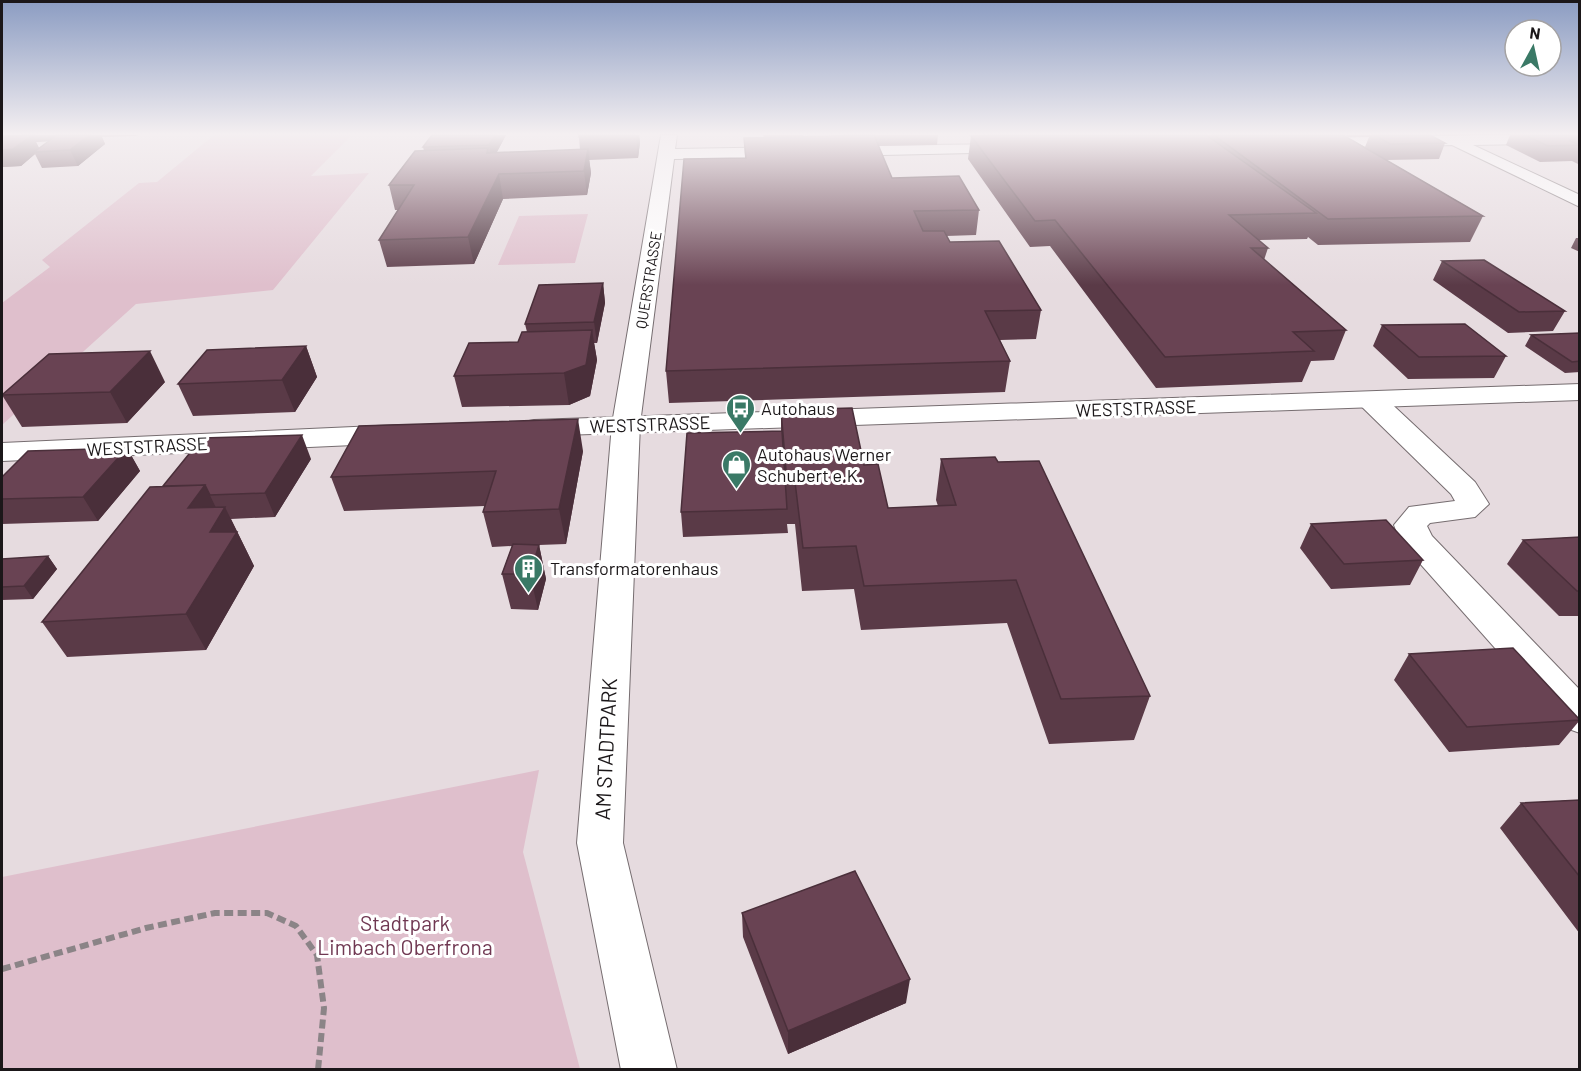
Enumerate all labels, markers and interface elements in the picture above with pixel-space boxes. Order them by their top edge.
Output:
north arrow [1503,18,1563,78]
text: N [1529,23,1542,43]
street label: QUERSTRASSE [631,230,665,330]
bus stop icon: Autohaus [724,392,756,434]
street label: WESTSTRASSE [1075,395,1197,421]
place label: Autohaus [761,397,835,419]
street label: WESTSTRASSE [589,411,711,437]
street label: WESTSTRASSE [86,432,208,460]
place label: Autohaus Werner Schubert e.K. [757,443,892,486]
shop icon: Autohaus Werner Schubert e.K. [720,448,752,490]
building icon: Transformatorenhaus [513,552,545,594]
place label: Transformatorenhaus [550,557,718,579]
street label: AM STADTPARK [589,677,621,821]
park label: Stadtpark Limbach Oberfrona [317,910,493,959]

